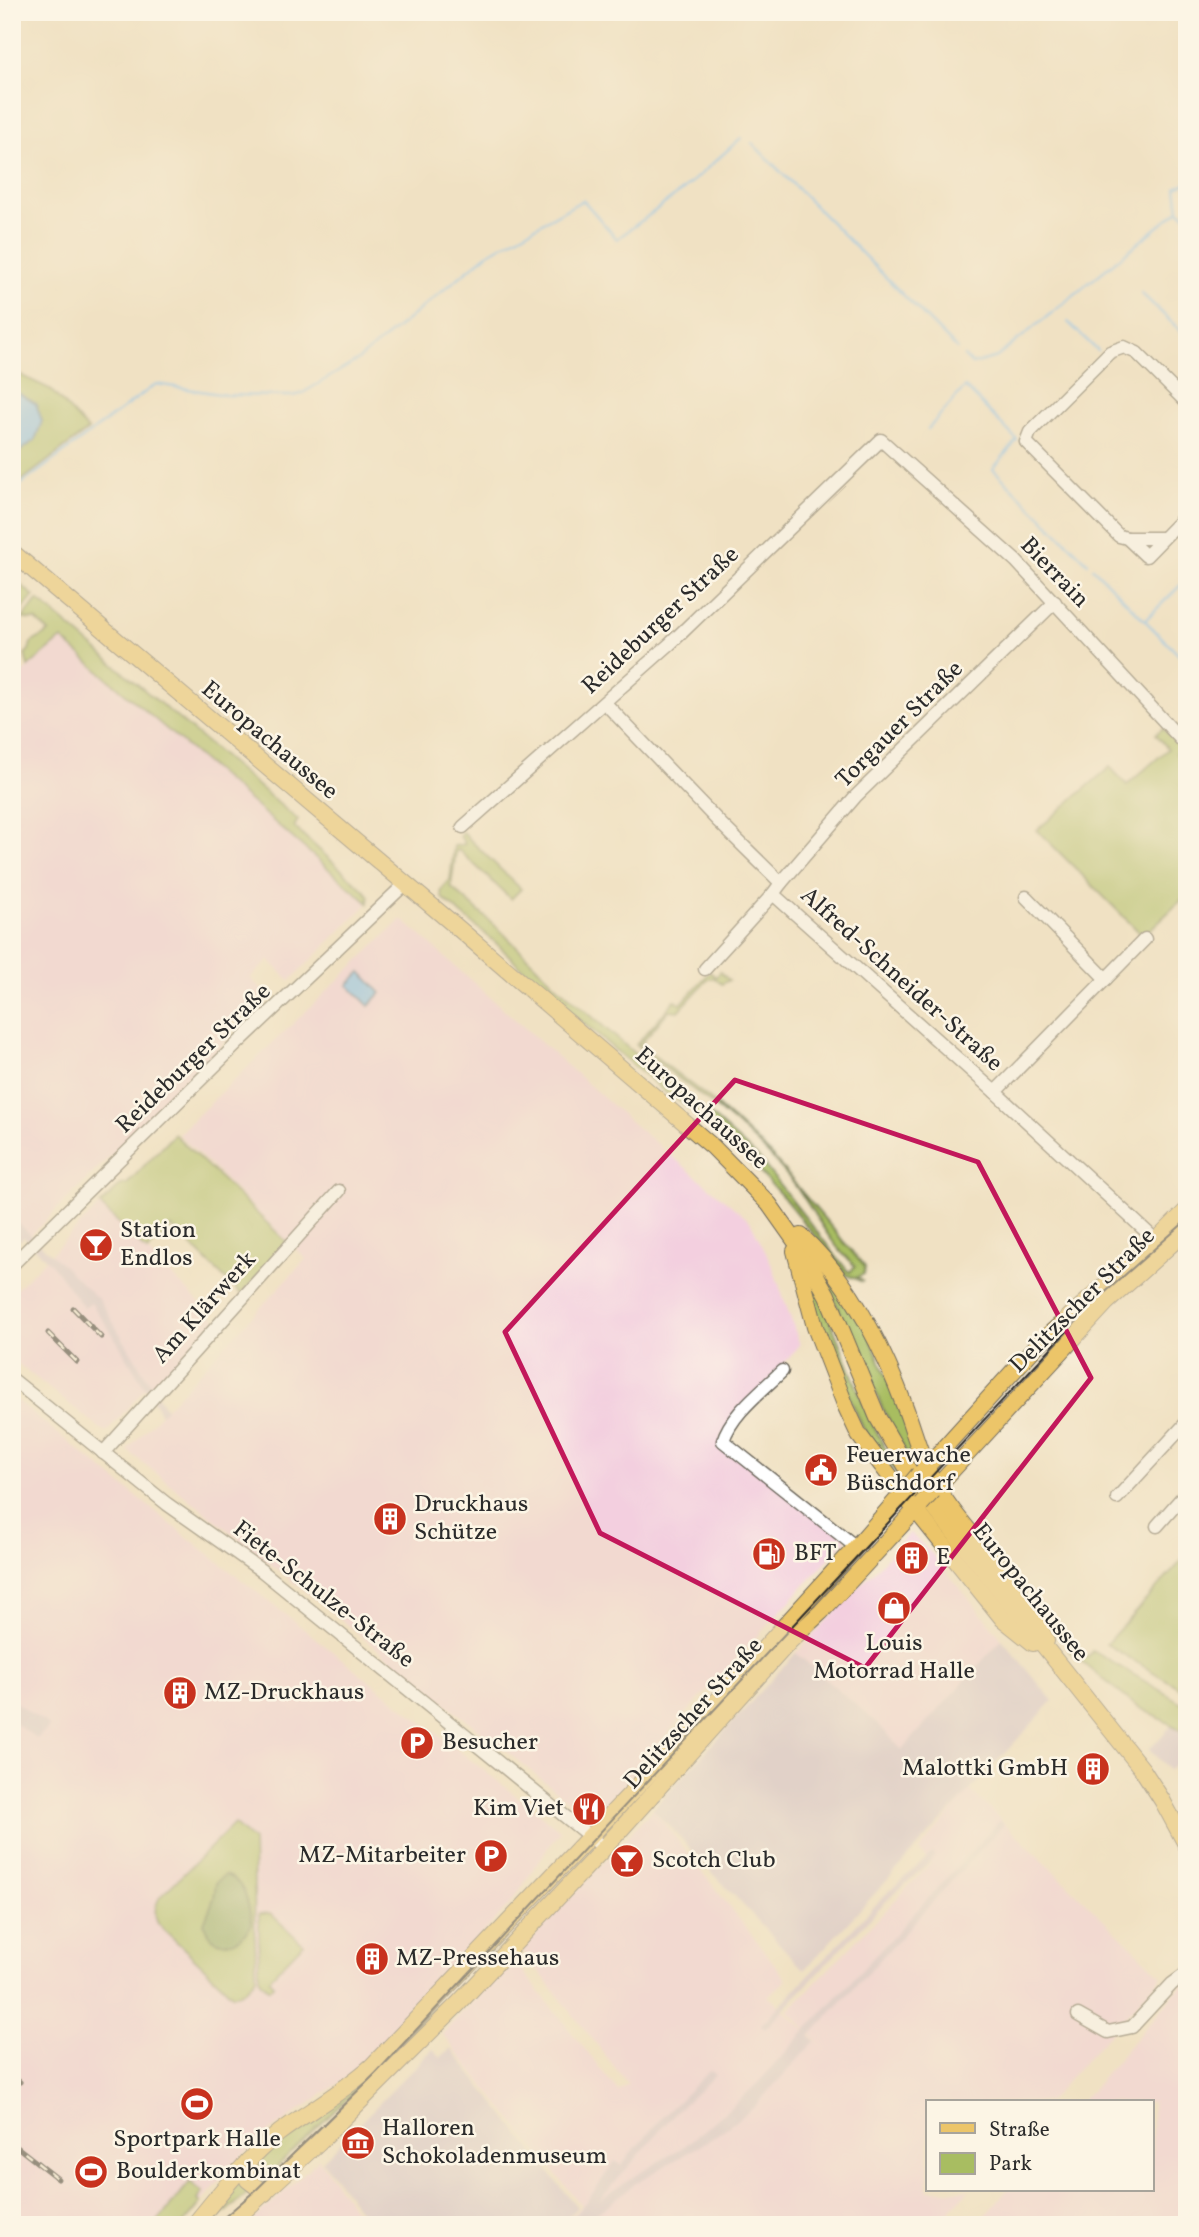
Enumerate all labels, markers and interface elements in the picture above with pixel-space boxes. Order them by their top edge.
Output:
street label: Bierrain [1011,530,1097,616]
street label: Reideburger Straße [575,539,747,703]
street label: Torgauer Straße [828,653,972,797]
street label: Europachaussee [193,673,345,809]
street label: Alfred-Schneider-Straße [792,880,1010,1080]
street label: Reideburger Straße [109,976,279,1142]
street label: Europachaussee [627,1040,775,1178]
place label: Station Endlos [120,1214,196,1276]
street label: Delitzscher Straße [1002,1220,1164,1382]
bar icon: Station Endlos [77,1226,115,1264]
street label: Am Klärwerk [145,1244,265,1372]
place label: Feuerwache Büschdorf [846,1439,971,1501]
public building icon: Feuerwache Büschdorf [802,1451,840,1489]
place label: Druckhaus Schütze [414,1488,528,1550]
building icon: Druckhaus Schütze [371,1500,409,1538]
street label: Fiete-Schulze-Straße [225,1513,421,1677]
street label: Europachaussee [963,1516,1097,1670]
fuel station icon: BFT [750,1535,788,1573]
place label: BFT [794,1537,836,1571]
building icon: E [893,1539,931,1577]
place label: E [936,1541,950,1575]
shop icon: Louis Motorrad Halle [875,1589,913,1627]
place label: Louis Motorrad Halle [813,1627,975,1689]
street label: Delitzscher Straße [616,1631,772,1797]
building icon: MZ-Druckhaus [161,1674,199,1712]
place label: MZ-Druckhaus [204,1676,364,1710]
parking icon: Besucher [398,1724,436,1762]
place label: Besucher [442,1726,538,1760]
building icon: Malottki GmbH [1074,1750,1112,1788]
place label: Malottki GmbH [902,1752,1068,1786]
restaurant icon: Kim Viet [570,1790,608,1828]
place label: Kim Viet [473,1792,564,1826]
parking icon: MZ-Mitarbeiter [472,1837,510,1875]
place label: MZ-Mitarbeiter [299,1839,466,1873]
bar icon: Scotch Club [608,1842,646,1880]
place label: Scotch Club [652,1844,776,1878]
building icon: MZ-Pressehaus [353,1940,391,1978]
place label: MZ-Pressehaus [396,1942,559,1976]
sports icon: Sportpark Halle [178,2085,216,2123]
legend [926,2100,1154,2192]
place label: Halloren Schokoladenmuseum [382,2112,607,2174]
text: Straße [989,2116,1050,2145]
place label: Sportpark Halle [113,2123,281,2157]
museum icon: Halloren Schokoladenmuseum [339,2124,377,2162]
text: Park [989,2150,1032,2179]
sports icon: Boulderkombinat [72,2153,110,2191]
place label: Boulderkombinat [116,2155,301,2189]

